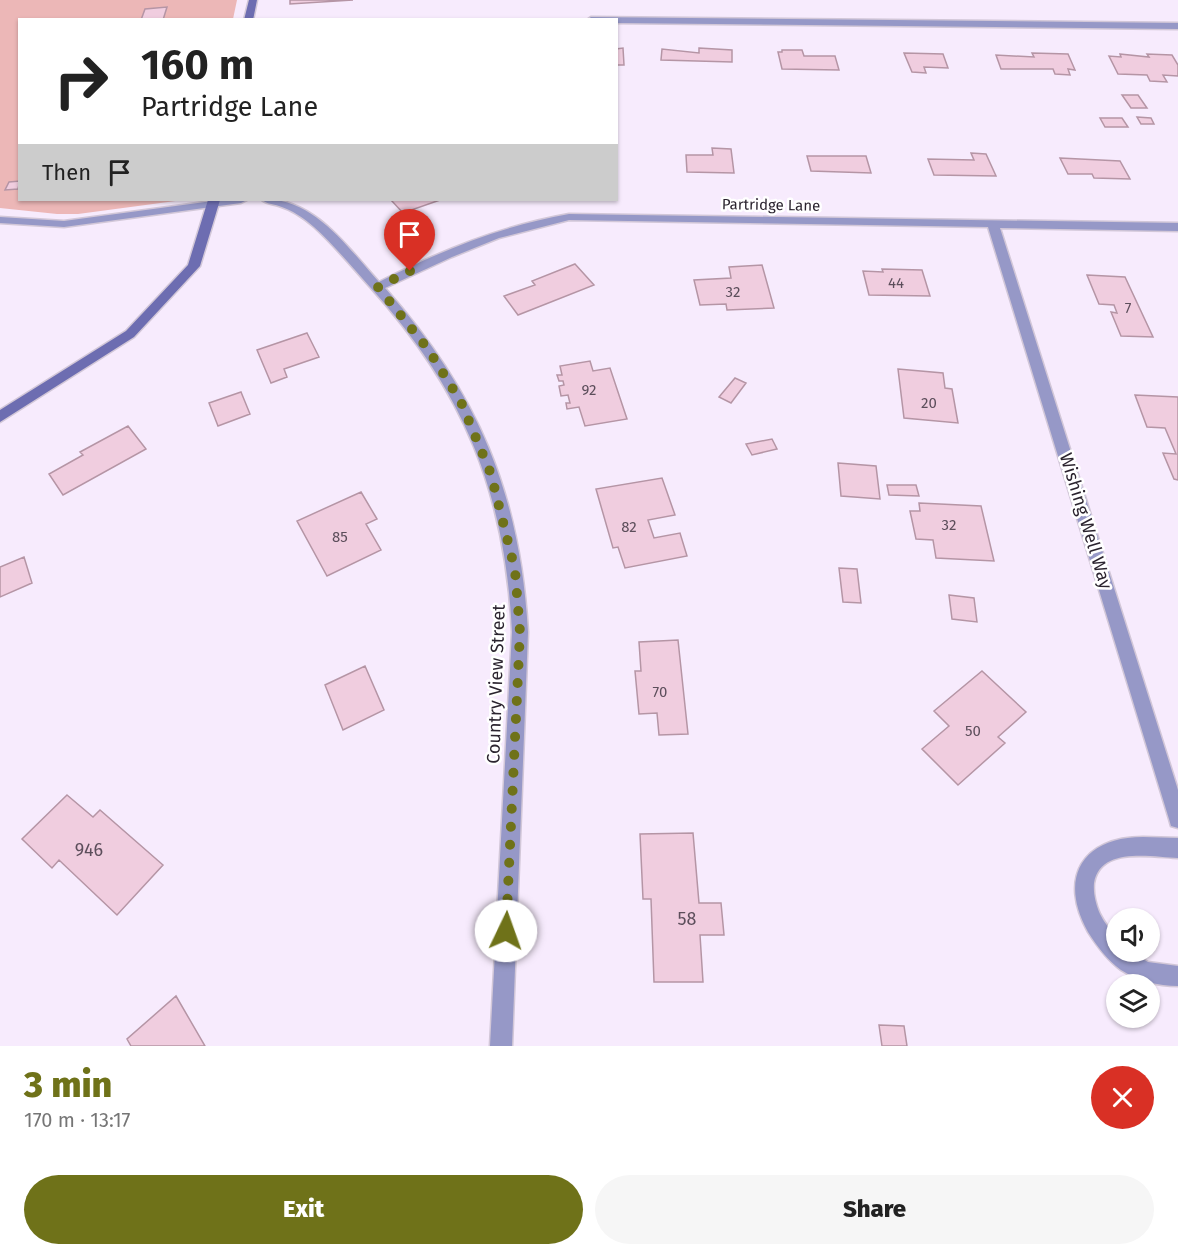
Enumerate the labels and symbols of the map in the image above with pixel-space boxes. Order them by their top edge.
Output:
street label: Partridge Lane [722,195,820,215]
pin [384,209,435,271]
house number: 44 [888,274,904,292]
house number: 32 [726,283,740,301]
house number: 7 [1125,299,1132,317]
house number: 92 [582,381,596,399]
house number: 20 [921,394,937,412]
street label: Wishing Well Way [1055,450,1117,592]
house number: 32 [942,516,956,534]
house number: 82 [621,518,637,536]
house number: 85 [332,528,348,546]
street label: Country View Street [482,603,510,764]
house number: 70 [653,683,667,701]
house number: 50 [965,722,981,740]
house number: 946 [75,839,103,861]
position arrow [474,899,538,963]
house number: 58 [678,908,697,930]

